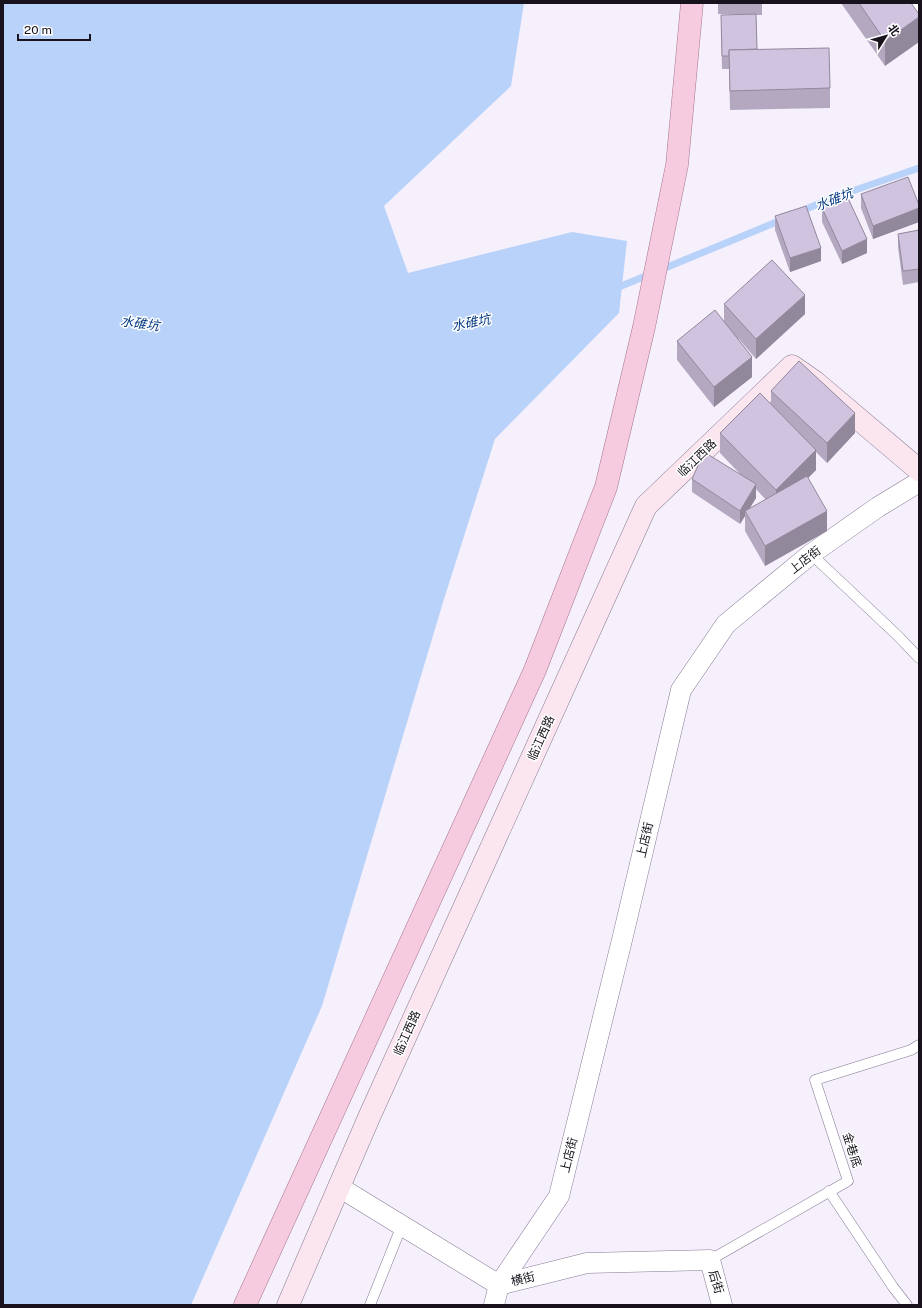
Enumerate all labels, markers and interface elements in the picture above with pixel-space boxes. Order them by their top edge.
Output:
scale bar [18,16,90,42]
north arrow [866,16,906,56]
text: 北 [886,22,902,38]
text: 20 m [24,23,52,37]
water label: 水碓坑 [813,185,857,213]
water label: 水碓坑 [451,311,494,334]
water label: 水碓坑 [120,313,162,334]
street label: 临江西路 [675,436,719,480]
street label: 上店街 [787,543,823,577]
street label: 临江西路 [525,713,557,763]
street label: 上店街 [634,821,656,859]
street label: 临江西路 [391,1008,423,1058]
street label: 金巷底 [840,1131,864,1169]
street label: 上店街 [558,1136,580,1174]
street label: 横街 [510,1269,536,1289]
street label: 后街 [706,1269,726,1295]

